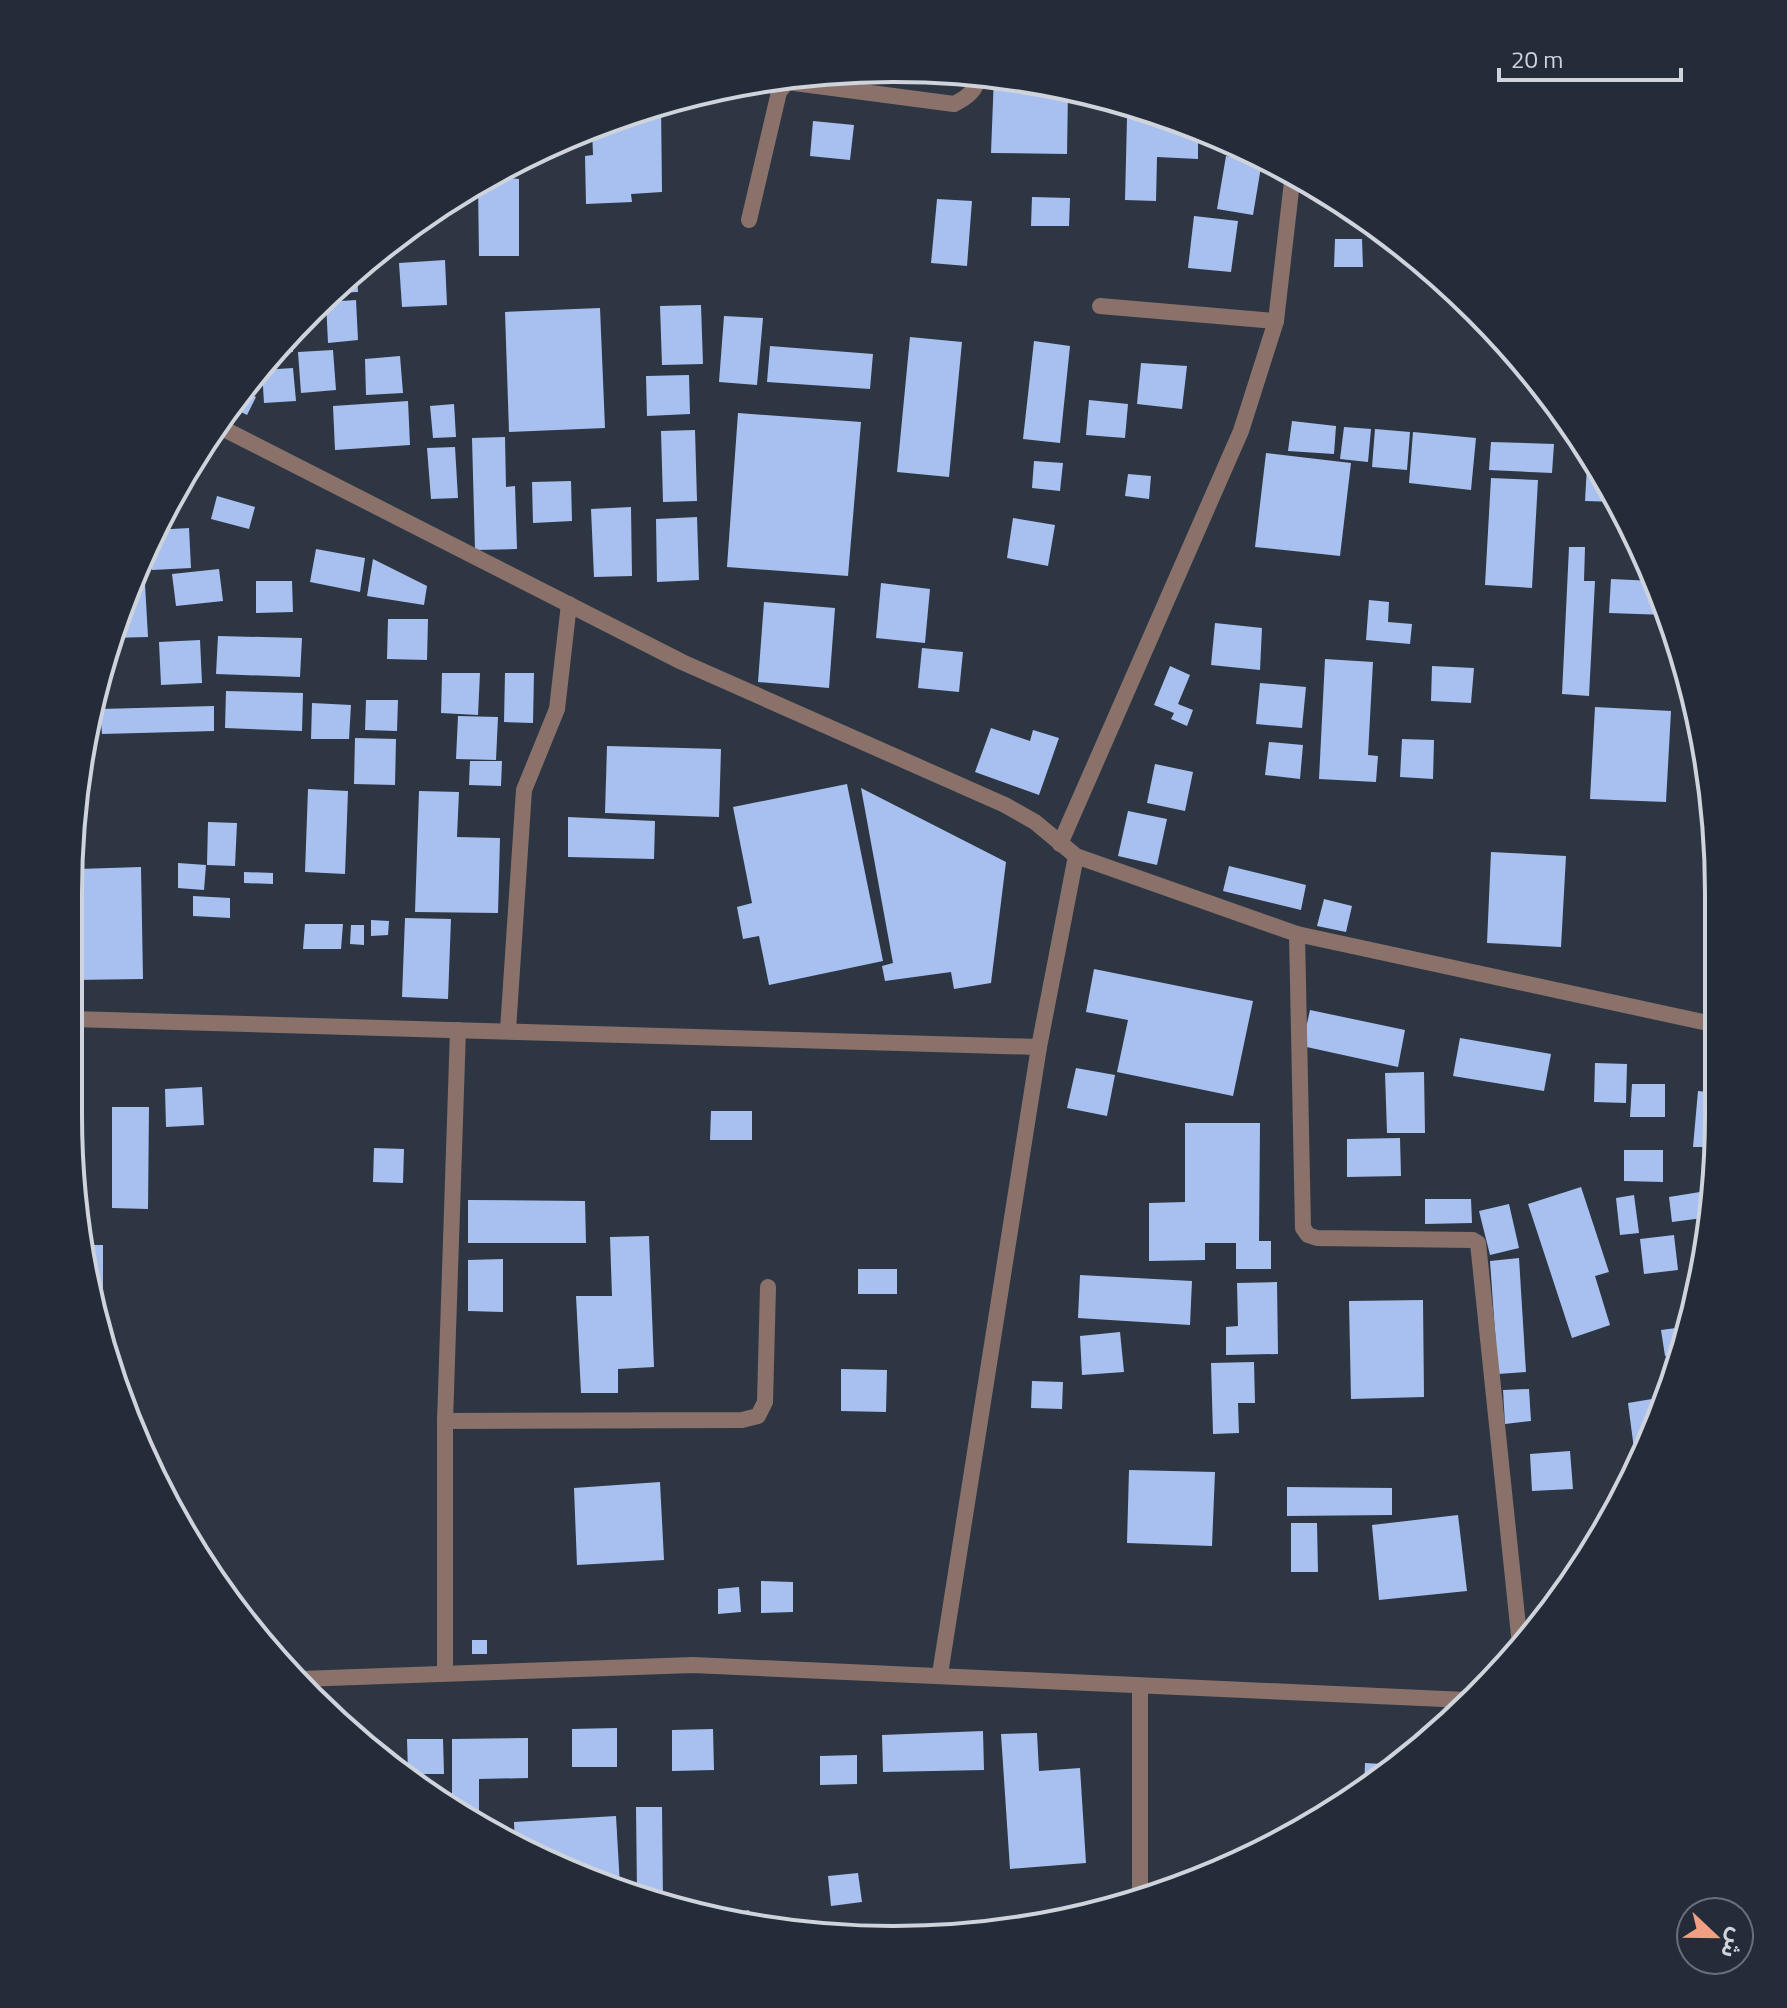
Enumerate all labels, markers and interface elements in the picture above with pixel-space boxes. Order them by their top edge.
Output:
scale bar [1499,32,1681,82]
text: 20 m [1511,41,1563,77]
north arrow [1675,1896,1755,1976]
text: ش [1712,1923,1755,1964]

